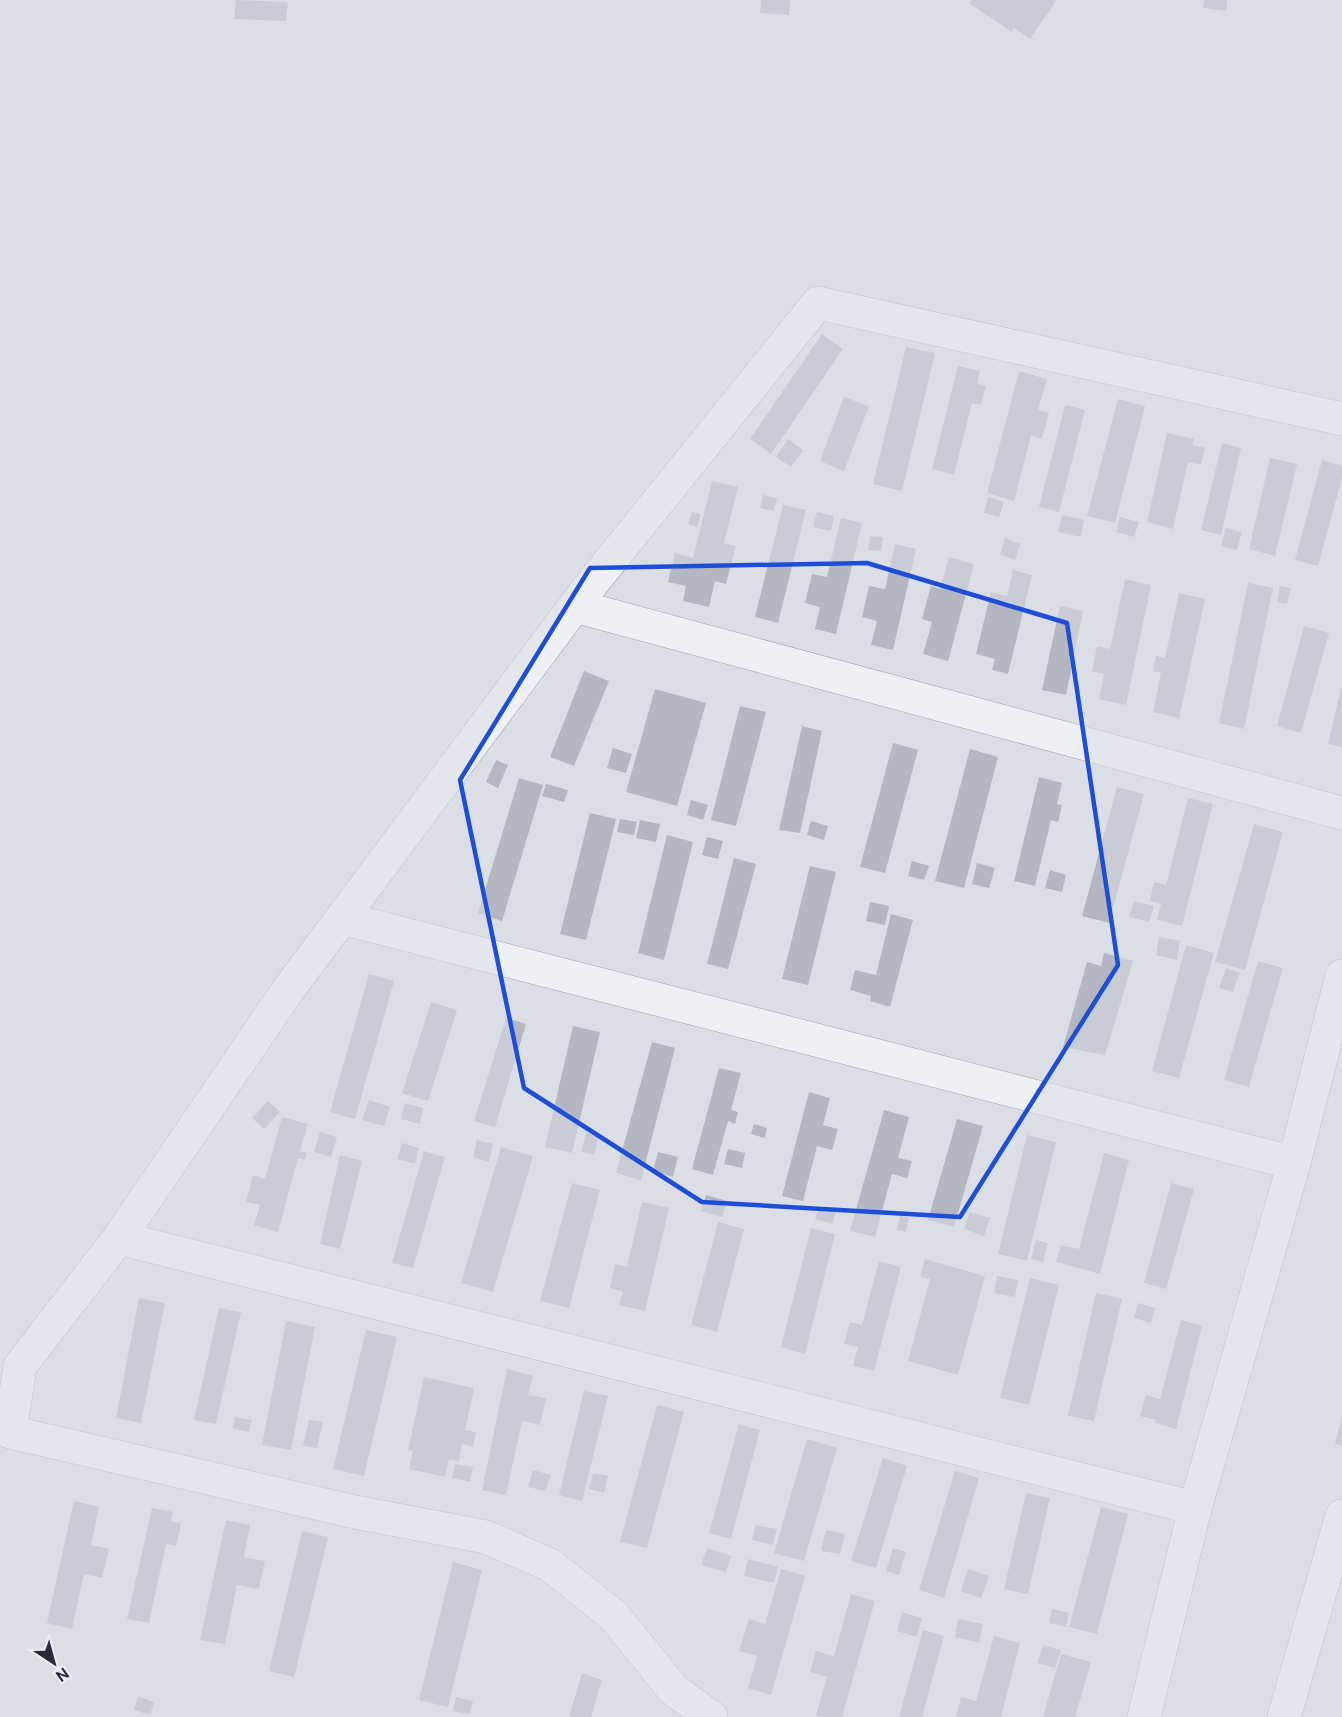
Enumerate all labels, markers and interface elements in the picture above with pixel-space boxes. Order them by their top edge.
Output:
north arrow [24,1633,84,1693]
text: N [53,1664,73,1686]

